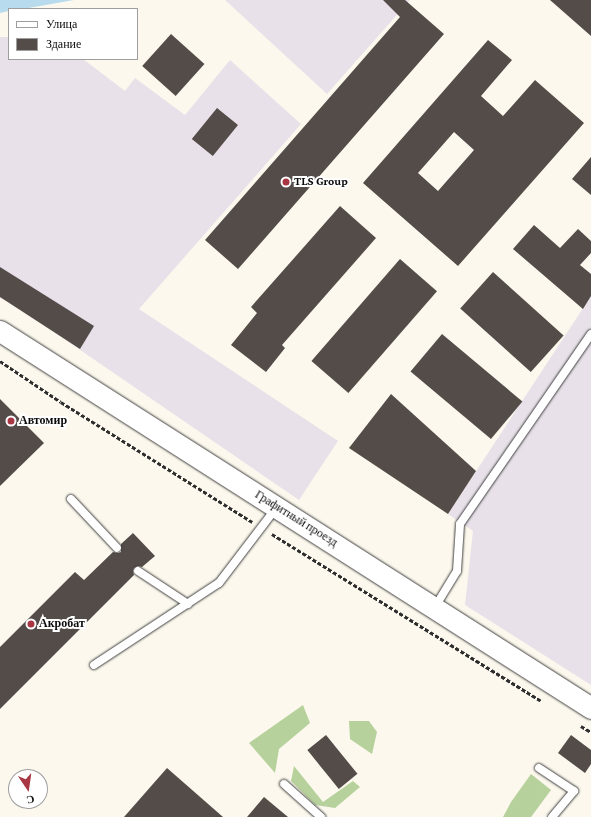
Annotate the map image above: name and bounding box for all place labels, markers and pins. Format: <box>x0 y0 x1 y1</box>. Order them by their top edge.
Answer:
place label: TLS Group <box>294 175 348 189</box>
marker: TLS Group <box>281 177 291 187</box>
place label: Автомир <box>19 414 67 428</box>
marker: Автомир <box>6 416 16 426</box>
place label: Акробат <box>39 617 85 631</box>
marker: Акробат <box>26 619 36 629</box>

